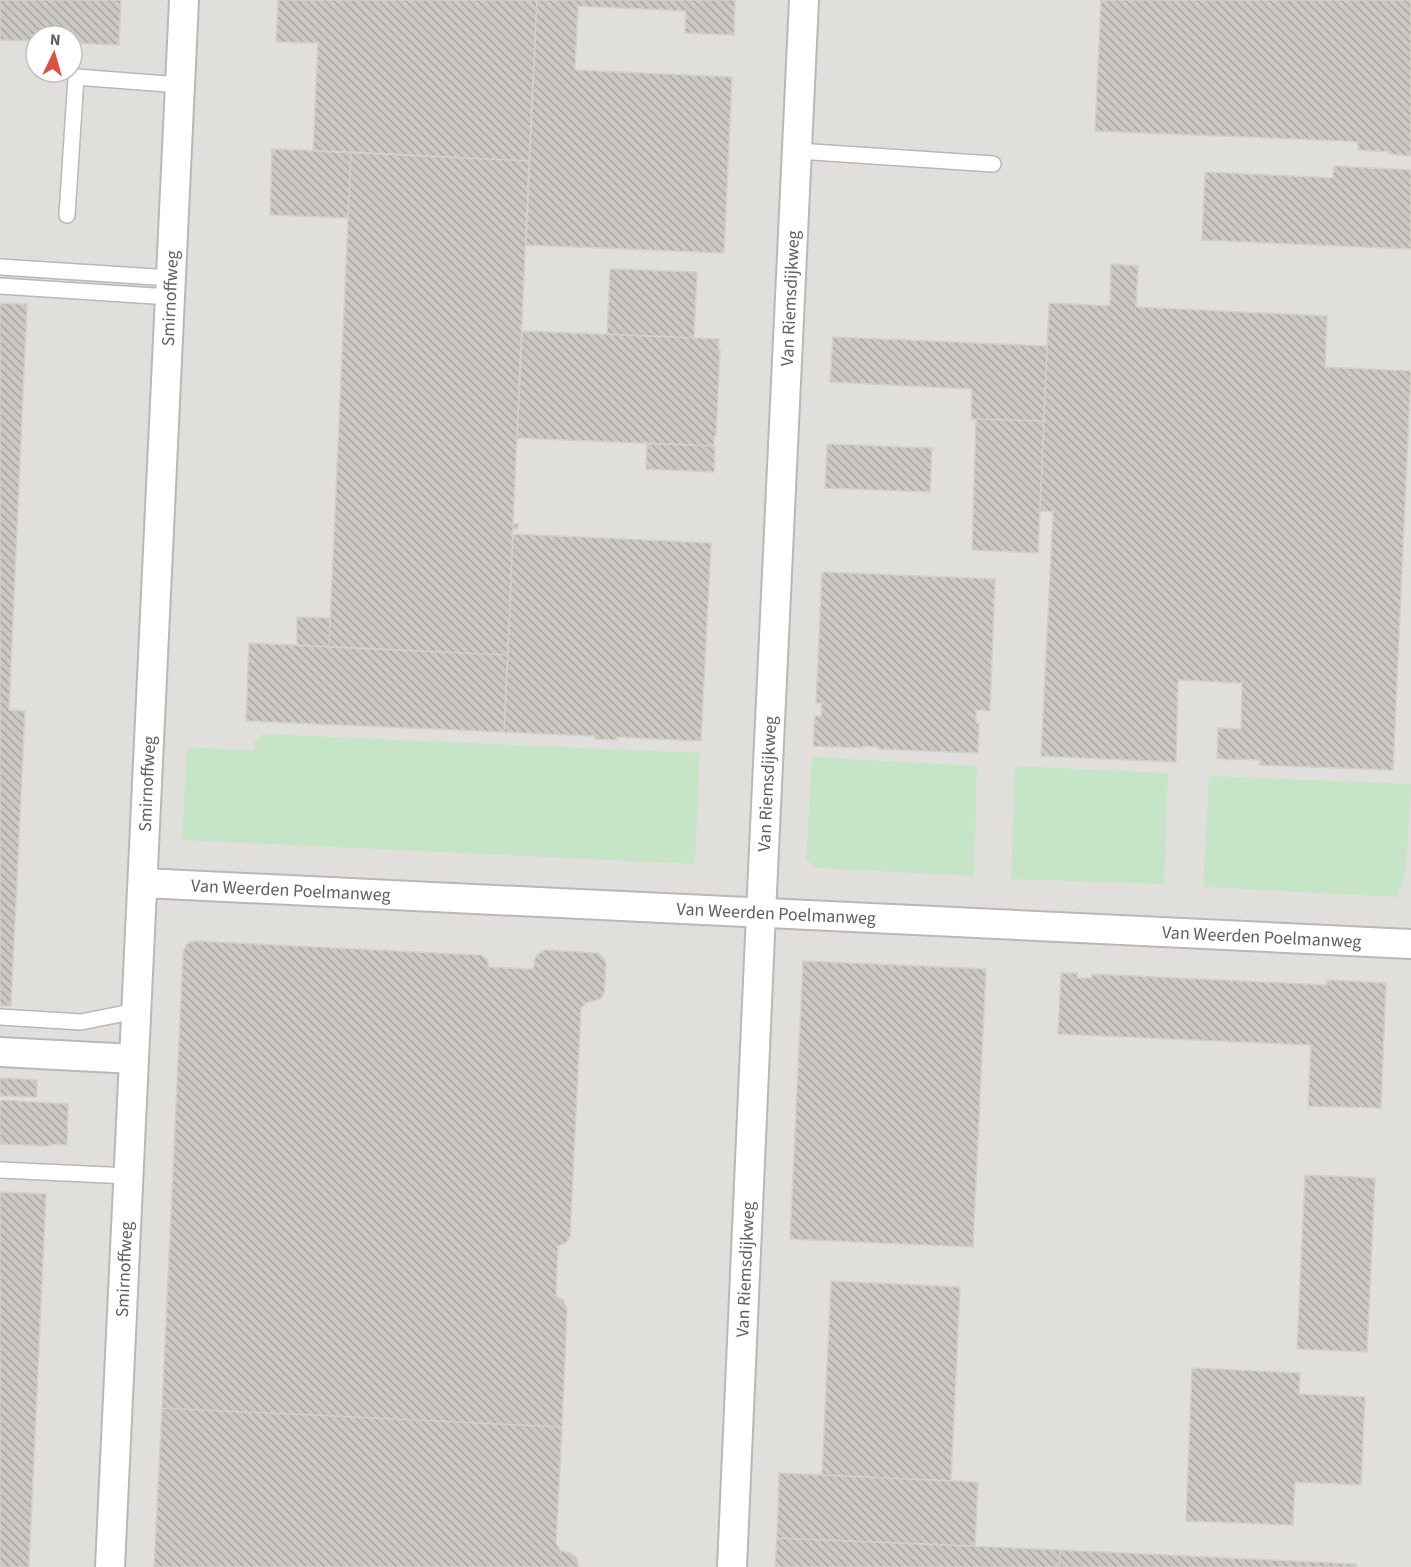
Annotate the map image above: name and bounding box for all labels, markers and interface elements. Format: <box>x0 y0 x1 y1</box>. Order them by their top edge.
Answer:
north arrow <box>24 24 84 84</box>
text: N <box>49 29 61 51</box>
street label: Van Riemsdijkweg <box>775 230 806 367</box>
street label: Smirnoffweg <box>156 250 185 347</box>
street label: Van Riemsdijkweg <box>752 715 783 852</box>
street label: Smirnoffweg <box>133 735 162 832</box>
street label: Van Weerden Poelmanweg <box>191 873 391 908</box>
street label: Van Weerden Poelmanweg <box>676 897 877 931</box>
street label: Van Weerden Poelmanweg <box>1161 920 1362 955</box>
street label: Van Riemsdijkweg <box>730 1201 761 1338</box>
street label: Smirnoffweg <box>110 1221 139 1318</box>

